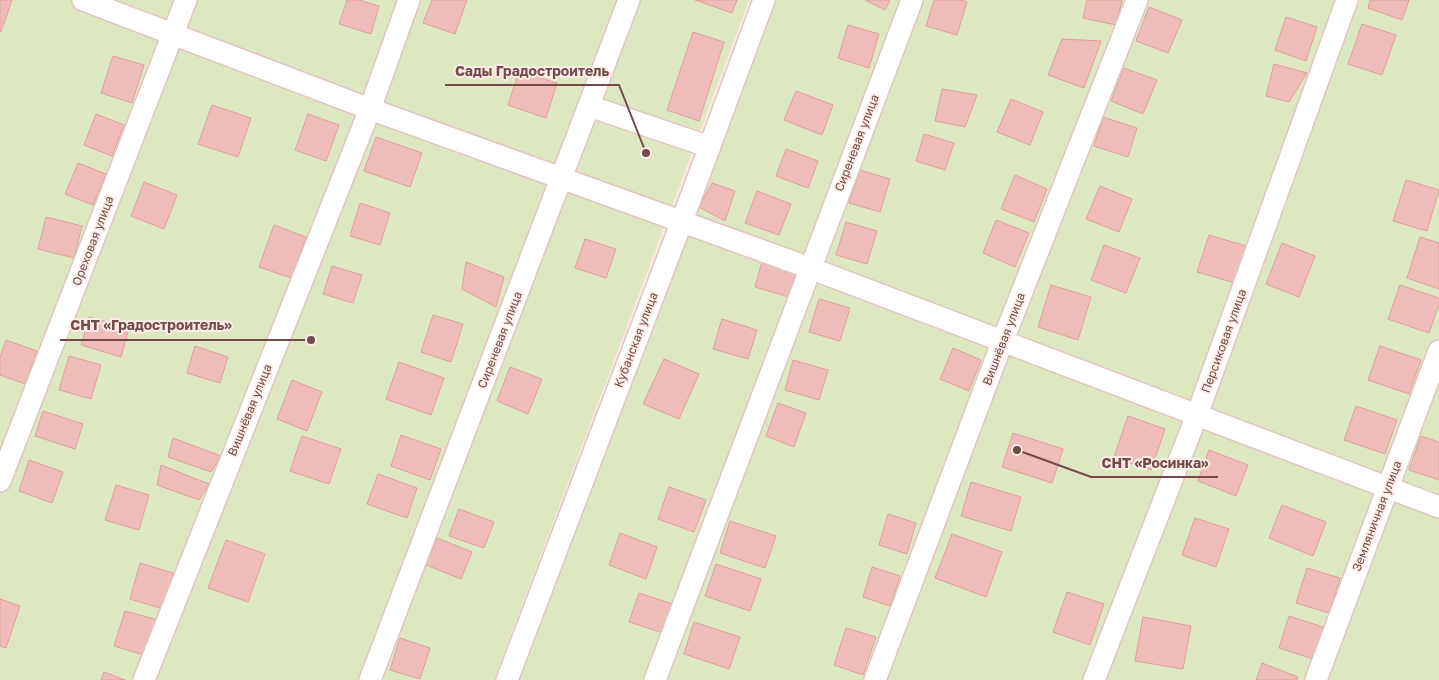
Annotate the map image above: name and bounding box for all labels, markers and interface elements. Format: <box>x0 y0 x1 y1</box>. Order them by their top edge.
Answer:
callout: Сады Градостроитель <box>445 56 619 85</box>
text: Сады Градостроитель <box>455 62 609 79</box>
street label: Сиреневая улица <box>831 92 882 193</box>
street label: Ореховая улица <box>68 194 117 288</box>
street label: Персиковая улица <box>1198 287 1249 395</box>
street label: Сиреневая улица <box>474 289 525 390</box>
street label: Кубанская улица <box>610 290 661 390</box>
street label: Вишнёвая улица <box>979 290 1028 387</box>
callout: СНТ «Градостроитель» <box>60 311 242 340</box>
text: СНТ «Градостроитель» <box>70 316 232 333</box>
street label: Вишнёвая улица <box>224 362 275 458</box>
callout: СНТ «Росинка» <box>1091 448 1218 477</box>
text: СНТ «Росинка» <box>1101 454 1209 471</box>
street label: Земляничная улица <box>1348 458 1405 573</box>

